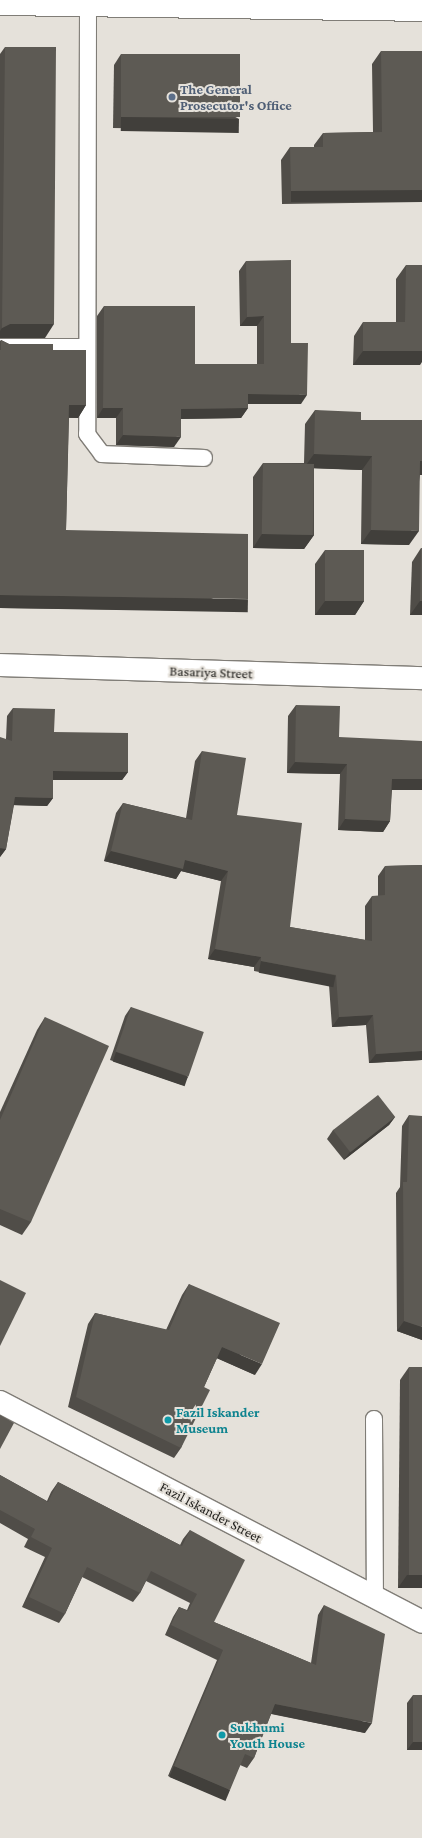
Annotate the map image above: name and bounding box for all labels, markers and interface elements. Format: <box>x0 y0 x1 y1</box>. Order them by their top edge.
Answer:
place label: The General Prosecutor's Office <box>180 81 292 114</box>
marker: The General Prosecutor's Office <box>167 92 177 102</box>
street label: Basariya Street <box>169 662 253 682</box>
place label: Fazil Iskander Museum <box>176 1404 260 1436</box>
marker: Fazil Iskander Museum <box>163 1415 173 1425</box>
street label: Fazil Iskander Street <box>157 1478 265 1546</box>
place label: Sukhumi Youth House <box>230 1719 305 1752</box>
marker: Sukhumi Youth House <box>217 1730 227 1740</box>

